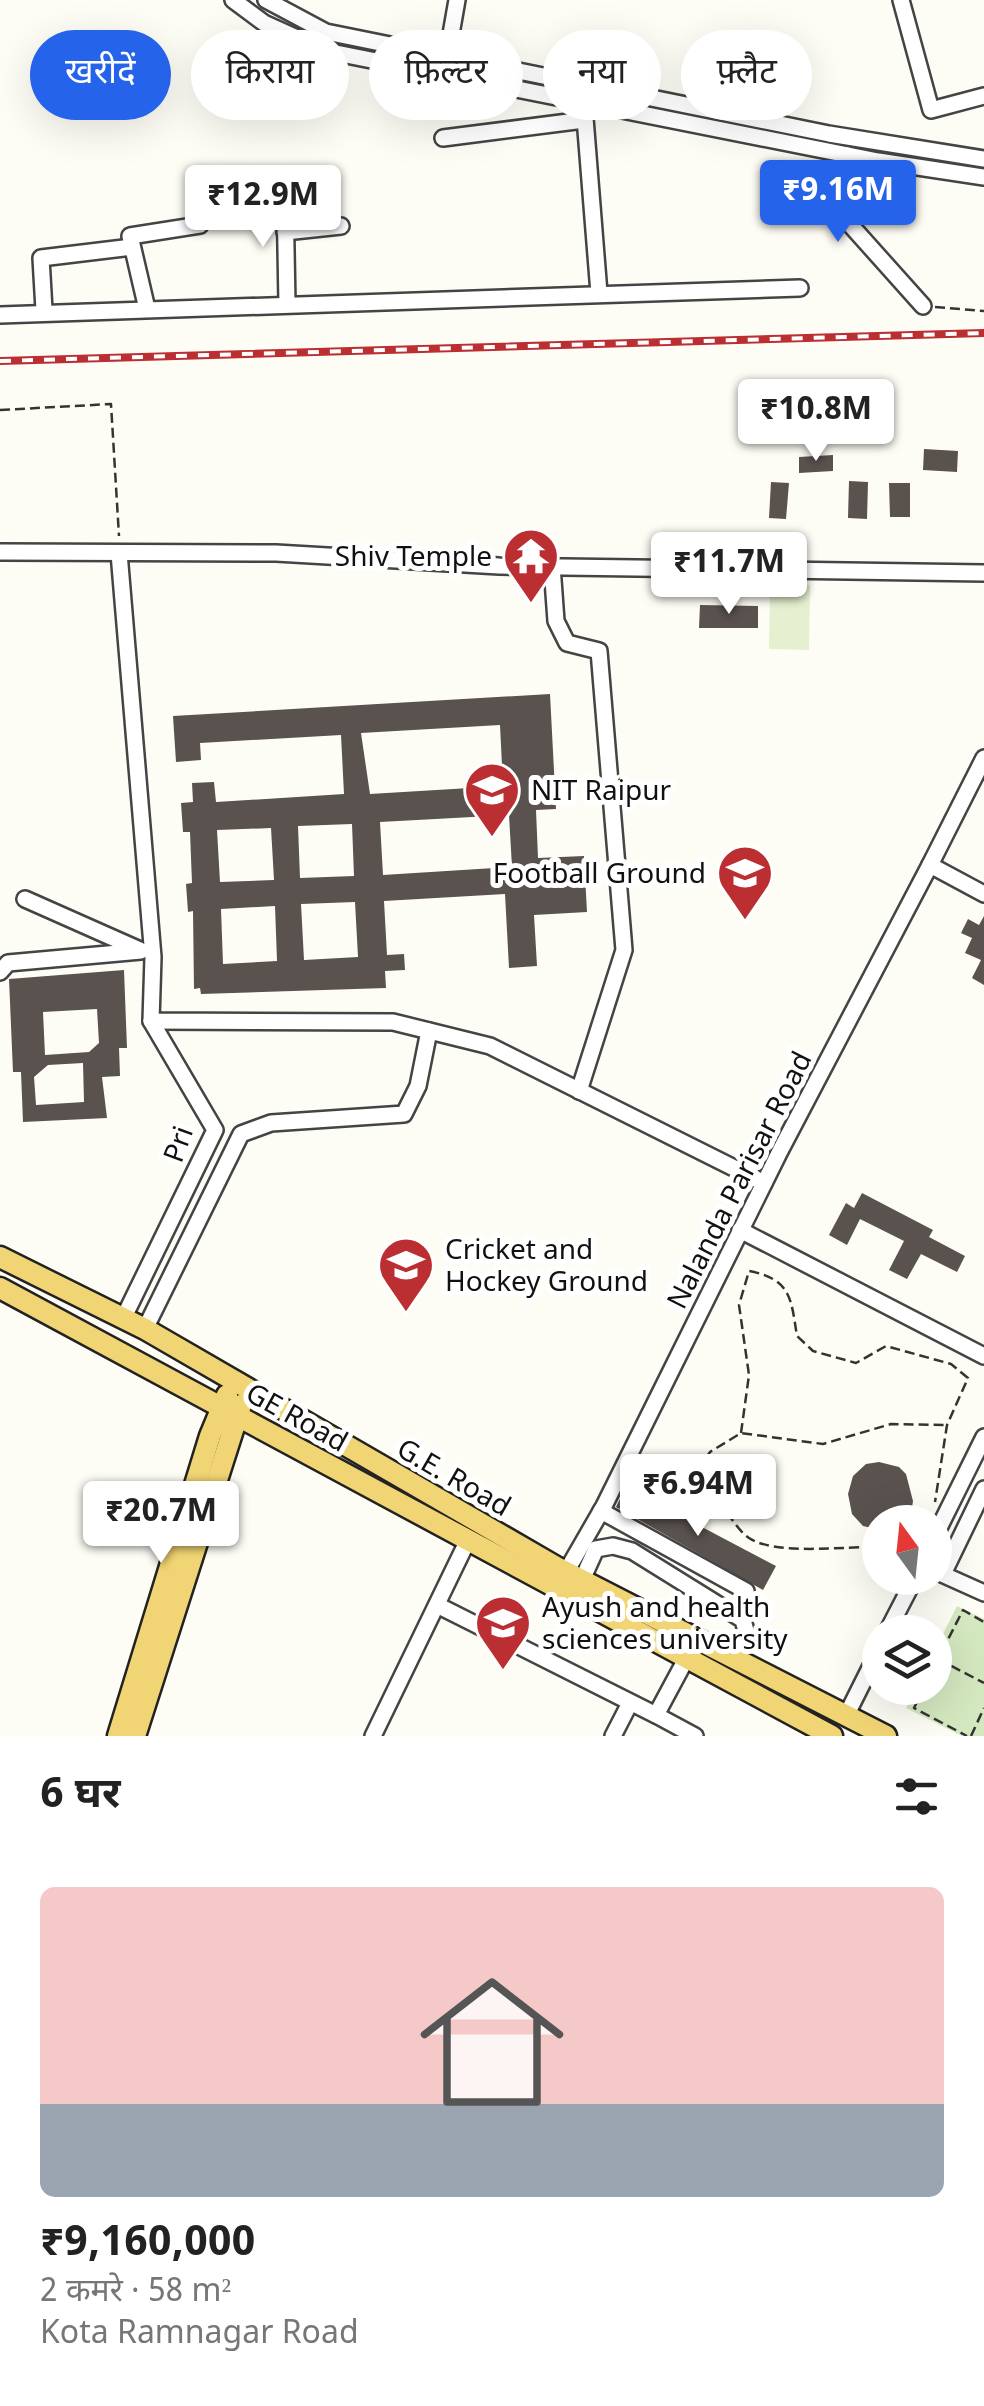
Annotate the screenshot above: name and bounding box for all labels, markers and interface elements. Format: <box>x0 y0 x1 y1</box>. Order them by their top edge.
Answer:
chip: खरीदें <box>30 30 171 120</box>
chip: किराया <box>191 30 349 120</box>
chip: फ़िल्टर <box>369 30 523 120</box>
chip: नया <box>543 30 661 120</box>
chip: फ़्लैट <box>681 30 812 120</box>
pin: ₹9.16M <box>757 160 919 245</box>
pin: ₹12.9M <box>182 165 344 250</box>
text: ₹9.16M <box>782 171 894 213</box>
text: ₹12.9M <box>207 176 319 218</box>
pin: ₹10.8M <box>735 379 897 464</box>
text: ₹10.8M <box>760 390 872 432</box>
temple icon: Shiv Temple <box>501 526 561 605</box>
pin: ₹11.7M <box>648 532 810 617</box>
place label: Shiv Temple <box>335 541 492 577</box>
text: ₹11.7M <box>673 543 785 585</box>
school or university icon: NIT Raipur <box>462 760 522 839</box>
place label: NIT Raipur <box>531 775 671 811</box>
school or university icon: Football Ground <box>715 843 775 922</box>
place label: Football Ground <box>493 858 706 894</box>
street label: Nalanda Parisar Road <box>661 1047 822 1316</box>
street label: Pri <box>158 1122 204 1168</box>
place label: Cricket and Hockey Ground <box>445 1234 648 1302</box>
school or university icon: Cricket and Hockey Ground <box>376 1235 436 1314</box>
street label: GE Road <box>238 1377 353 1462</box>
street label: G.E. Road <box>389 1433 516 1527</box>
pin: ₹6.94M <box>617 1454 779 1539</box>
text: ₹6.94M <box>642 1465 754 1507</box>
pin: ₹20.7M <box>80 1481 242 1566</box>
text: ₹20.7M <box>105 1492 217 1534</box>
north arrow <box>862 1505 952 1595</box>
map controls <box>862 1505 952 1705</box>
place label: Ayush and health sciences university <box>542 1592 788 1660</box>
school or university icon: Ayush and health sciences university <box>473 1593 533 1672</box>
button: layers <box>862 1615 952 1705</box>
text: 6 घर <box>40 1769 120 1824</box>
icon: filters <box>889 1769 944 1824</box>
icon: home <box>402 1952 582 2132</box>
text: ₹9,160,000 <box>40 2217 255 2272</box>
text: 2 कमरे · 58 m² <box>40 2272 231 2314</box>
text: Kota Ramnagar Road <box>40 2314 359 2356</box>

